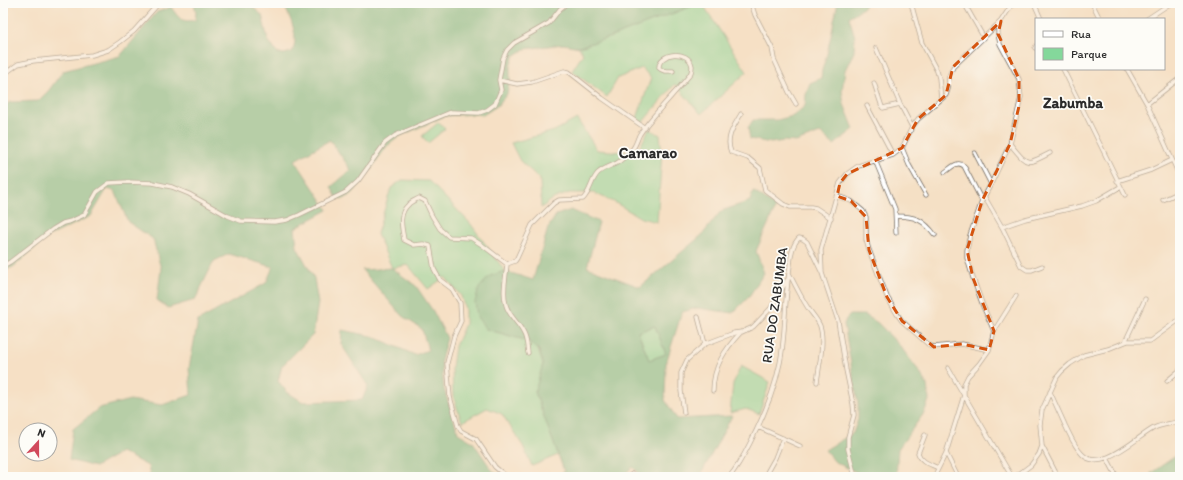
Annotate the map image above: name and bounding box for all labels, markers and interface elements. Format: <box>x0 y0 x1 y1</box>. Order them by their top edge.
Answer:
legend <box>1035 18 1165 70</box>
text: Rua <box>1071 27 1091 41</box>
text: Parque <box>1071 47 1107 61</box>
district label: Zabumba <box>1043 94 1103 112</box>
district label: Camarao <box>619 144 678 162</box>
street label: RUA DO ZABUMBA <box>758 246 792 364</box>
north arrow <box>18 422 58 462</box>
text: N <box>36 426 47 441</box>

